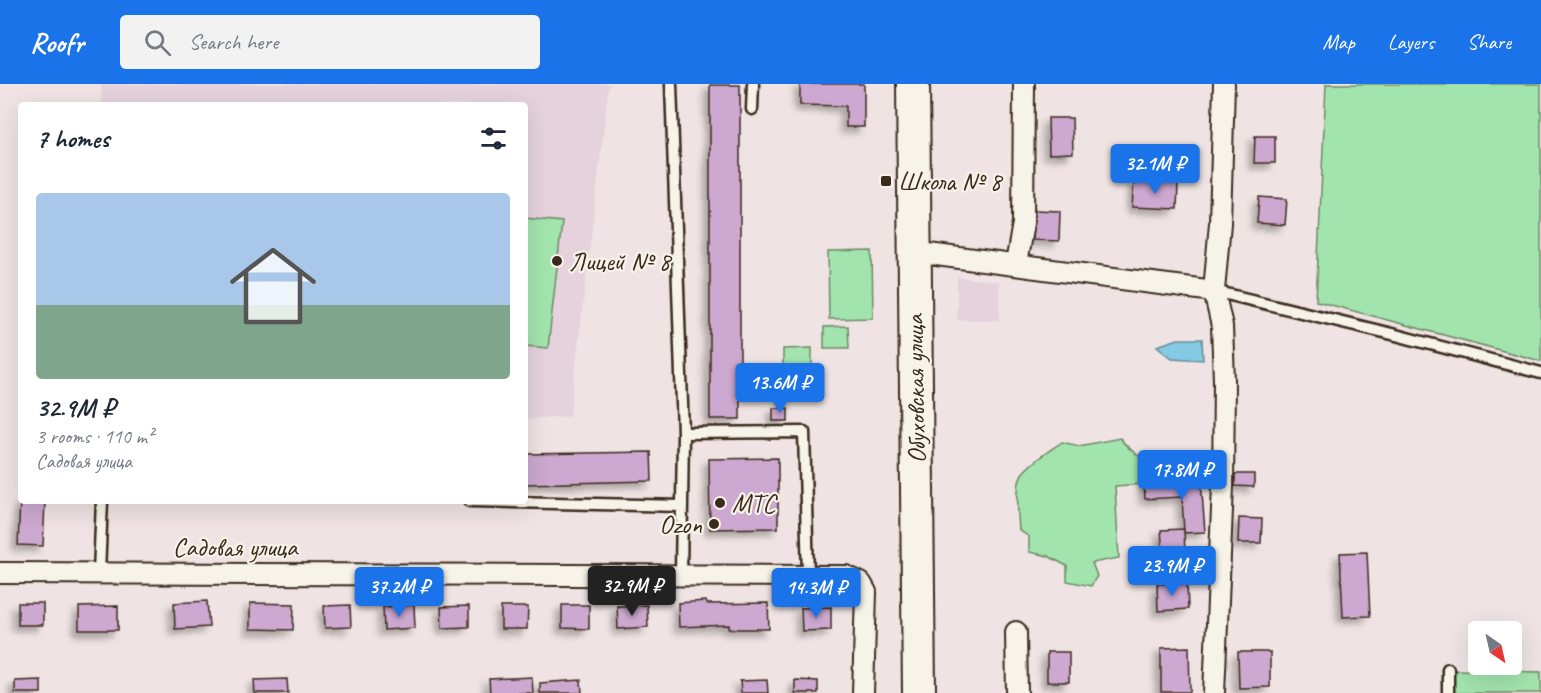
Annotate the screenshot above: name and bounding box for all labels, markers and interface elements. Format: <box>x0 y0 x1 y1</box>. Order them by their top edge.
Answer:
search box <box>120 15 540 69</box>
text: Roofr <box>30 25 84 60</box>
icon: search <box>141 26 174 59</box>
text: Search here <box>189 28 278 56</box>
text: Map <box>1322 29 1355 55</box>
text: Layers <box>1388 29 1434 55</box>
text: Share <box>1467 29 1511 55</box>
text: 7 homes <box>36 122 109 155</box>
icon: filters <box>477 122 510 155</box>
pin: 32.1M ₽ <box>1100 144 1210 195</box>
text: 32.1M ₽ <box>1125 151 1185 176</box>
place label: Школа № 8 <box>898 165 1003 198</box>
marker: Школа № 8 <box>879 174 893 188</box>
icon: home <box>219 232 327 340</box>
place label: Лицей № 8 <box>569 245 672 278</box>
marker: Лицей № 8 <box>550 254 564 268</box>
street label: Обуховская улица <box>898 313 933 464</box>
pin: 13.6M ₽ <box>725 363 835 414</box>
text: 13.6M ₽ <box>749 370 811 395</box>
text: 32.9M ₽ <box>36 391 115 424</box>
text: 3 rooms · 110 m² <box>36 424 153 449</box>
text: Садовая улица <box>36 449 132 474</box>
pin: 17.8M ₽ <box>1127 450 1237 501</box>
text: 17.8M ₽ <box>1152 457 1212 482</box>
place label: МТС <box>732 487 779 520</box>
marker: МТС <box>713 496 727 510</box>
place label: Ozon <box>659 508 702 541</box>
marker: Ozon <box>707 517 721 531</box>
street label: Садовая улица <box>173 531 299 564</box>
pin: 23.9M ₽ <box>1117 546 1227 597</box>
text: 23.9M ₽ <box>1142 553 1202 578</box>
pin: 32.9M ₽ <box>577 566 687 617</box>
pin: 37.2M ₽ <box>344 567 454 618</box>
pin: 14.3M ₽ <box>761 568 871 619</box>
text: 32.9M ₽ <box>602 573 662 598</box>
text: 37.2M ₽ <box>369 574 429 599</box>
text: 14.3M ₽ <box>786 575 846 600</box>
north arrow <box>1468 621 1522 675</box>
map controls <box>1468 621 1522 675</box>

